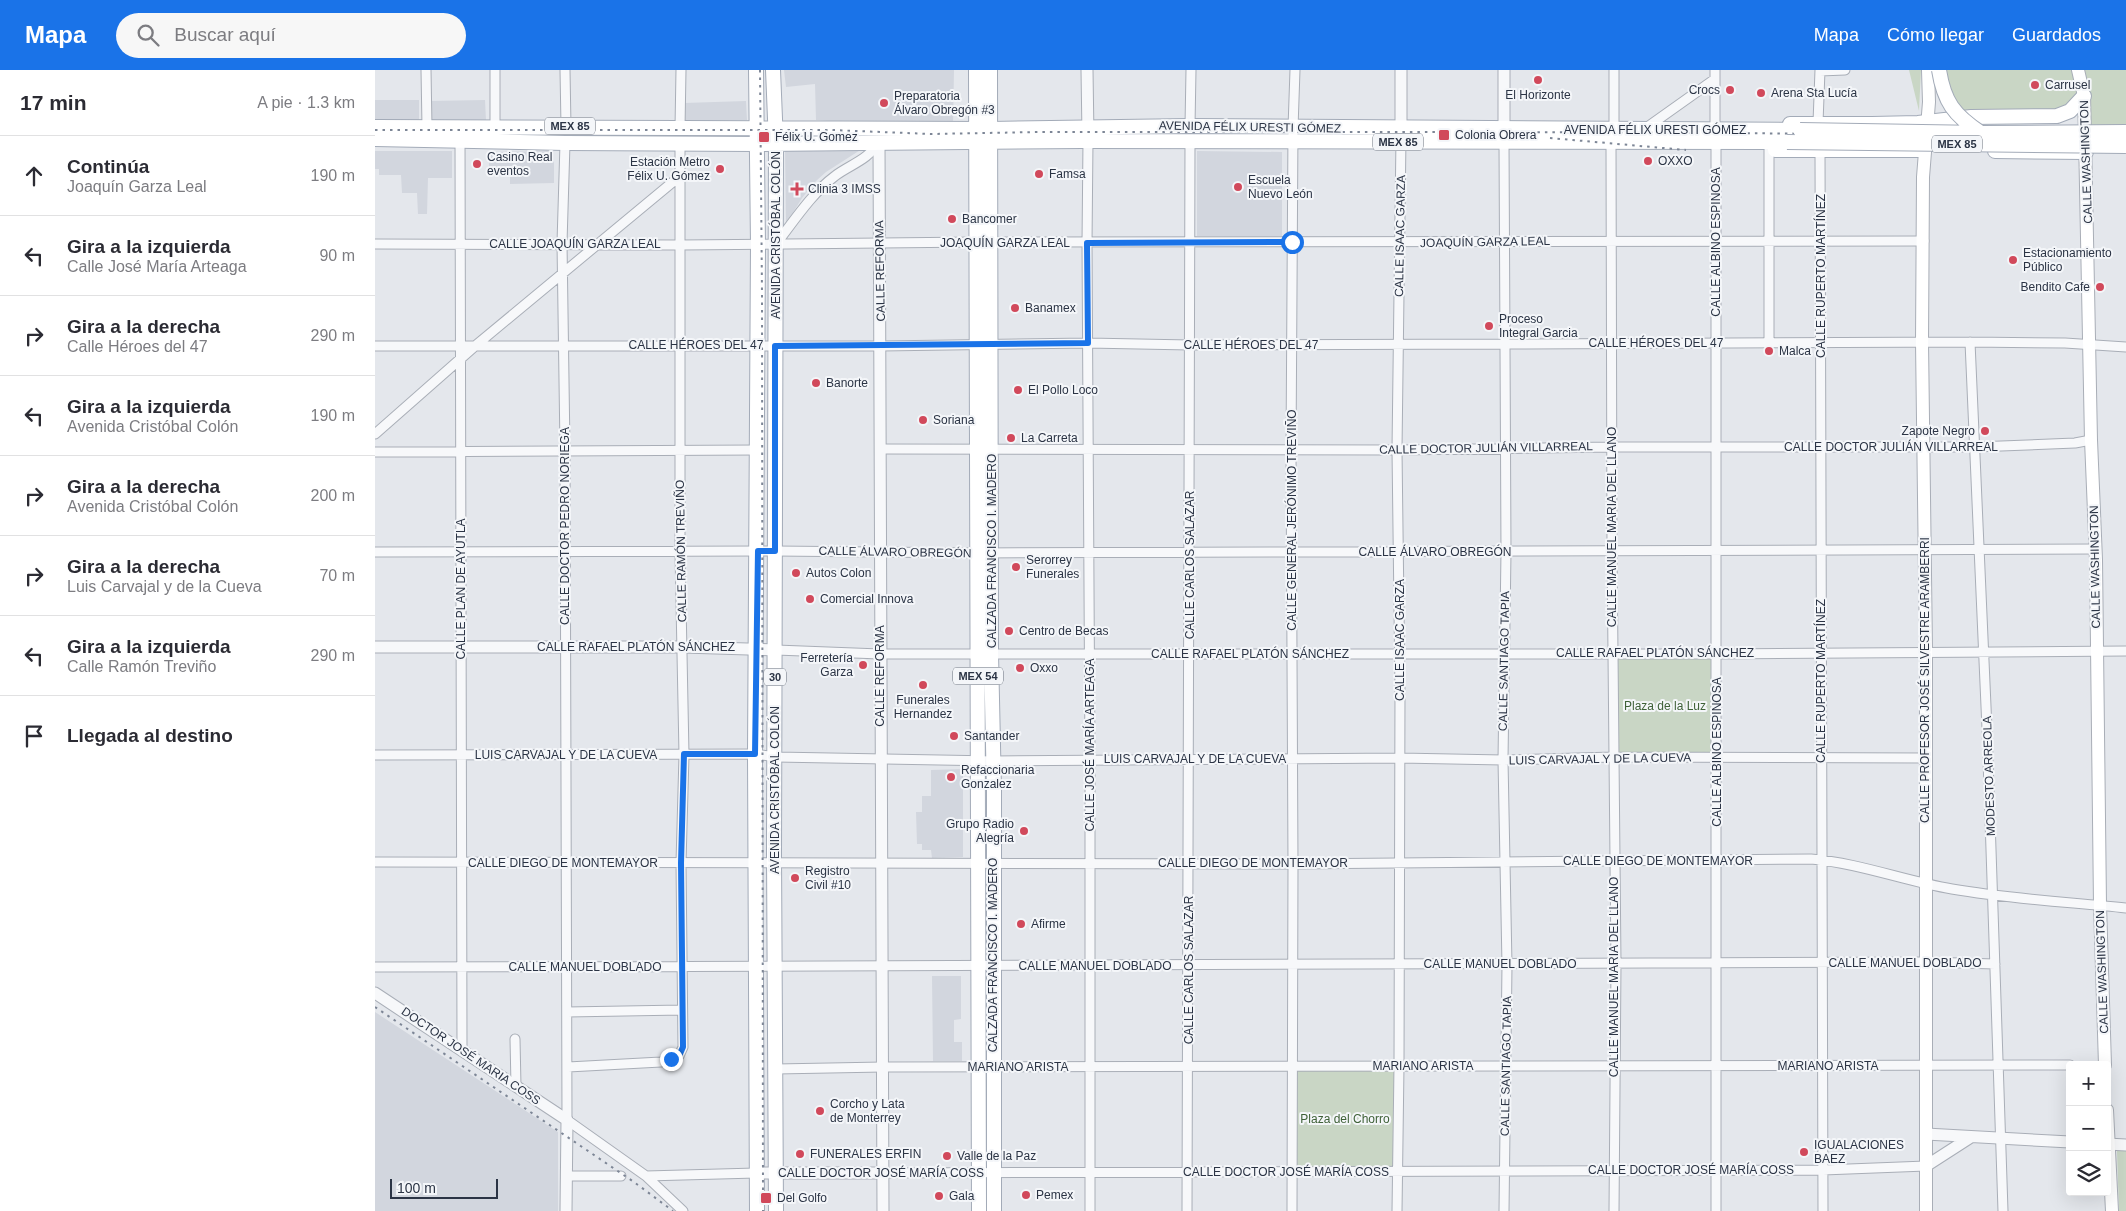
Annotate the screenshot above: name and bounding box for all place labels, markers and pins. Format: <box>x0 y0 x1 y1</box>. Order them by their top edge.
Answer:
marker: El Horizonte <box>1532 74 1544 86</box>
place label: Carrusel <box>2045 78 2090 92</box>
marker: Carrusel <box>2029 79 2041 91</box>
place label: Crocs <box>1689 83 1720 97</box>
marker: Crocs <box>1724 84 1736 96</box>
place label: Arena Sta Lucía <box>1771 86 1857 100</box>
marker: Arena Sta Lucía <box>1755 87 1767 99</box>
place label: El Horizonte <box>1505 88 1571 102</box>
place label: Preparatoria Álvaro Obregón #3 <box>894 89 995 117</box>
marker: Preparatoria Álvaro Obregón #3 <box>878 97 890 109</box>
marker: Colonia Obrera <box>1437 128 1451 142</box>
place label: Colonia Obrera <box>1455 128 1537 142</box>
marker: Félix U. Gomez <box>757 130 771 144</box>
place label: Félix U. Gomez <box>775 130 858 144</box>
place label: Casino Real eventos <box>487 150 552 178</box>
place label: OXXO <box>1658 154 1693 168</box>
place label: Estación Metro Félix U. Gómez <box>627 155 710 183</box>
marker: OXXO <box>1642 155 1654 167</box>
marker: Casino Real eventos <box>471 158 483 170</box>
marker: Estación Metro Félix U. Gómez <box>714 163 726 175</box>
place label: Famsa <box>1049 167 1086 181</box>
marker: Famsa <box>1033 168 1045 180</box>
place label: Escuela Nuevo León <box>1248 173 1313 201</box>
marker: Escuela Nuevo León <box>1232 181 1244 193</box>
marker: Clinia 3 IMSS <box>790 182 804 196</box>
place label: Clinia 3 IMSS <box>808 182 881 196</box>
place label: Bancomer <box>962 212 1017 226</box>
marker: Bancomer <box>946 213 958 225</box>
place label: Estacionamiento Público <box>2023 246 2112 274</box>
marker: Estacionamiento Público <box>2007 254 2019 266</box>
place label: Bendito Cafe <box>2021 280 2090 294</box>
marker: Bendito Cafe <box>2094 281 2106 293</box>
place label: Banamex <box>1025 301 1076 315</box>
marker: Banamex <box>1009 302 1021 314</box>
place label: Proceso Integral Garcia <box>1499 312 1578 340</box>
marker: Proceso Integral Garcia <box>1483 320 1495 332</box>
place label: Malca <box>1779 344 1811 358</box>
marker: Malca <box>1763 345 1775 357</box>
place label: Banorte <box>826 376 868 390</box>
marker: Banorte <box>810 377 822 389</box>
place label: El Pollo Loco <box>1028 383 1098 397</box>
marker: El Pollo Loco <box>1012 384 1024 396</box>
place label: Soriana <box>933 413 975 427</box>
marker: Soriana <box>917 414 929 426</box>
place label: Zapote Negro <box>1902 424 1975 438</box>
marker: Zapote Negro <box>1979 425 1991 437</box>
place label: La Carreta <box>1021 431 1078 445</box>
marker: La Carreta <box>1005 432 1017 444</box>
place label: Serorrey Funerales <box>1026 553 1079 581</box>
marker: Serorrey Funerales <box>1010 561 1022 573</box>
place label: Autos Colon <box>806 566 871 580</box>
marker: Autos Colon <box>790 567 802 579</box>
place label: Comercial Innova <box>820 592 914 606</box>
marker: Comercial Innova <box>804 593 816 605</box>
place label: Centro de Becas <box>1019 624 1108 638</box>
marker: Centro de Becas <box>1003 625 1015 637</box>
place label: Ferretería Garza <box>800 651 853 679</box>
marker: Ferretería Garza <box>857 659 869 671</box>
place label: Oxxo <box>1030 661 1058 675</box>
marker: Oxxo <box>1014 662 1026 674</box>
marker: Funerales Hernandez <box>917 679 929 691</box>
place label: Funerales Hernandez <box>894 693 952 721</box>
place label: Santander <box>964 729 1019 743</box>
marker: Santander <box>948 730 960 742</box>
place label: Refaccionaria Gonzalez <box>961 763 1035 791</box>
marker: Refaccionaria Gonzalez <box>945 771 957 783</box>
place label: Grupo Radio Alegría <box>946 817 1014 845</box>
marker: Grupo Radio Alegría <box>1018 825 1030 837</box>
place label: Registro Civil #10 <box>805 864 851 892</box>
marker: Registro Civil #10 <box>789 872 801 884</box>
place label: Afirme <box>1031 917 1066 931</box>
marker: Afirme <box>1015 918 1027 930</box>
place label: Corcho y Lata de Monterrey <box>830 1097 905 1125</box>
marker: Corcho y Lata de Monterrey <box>814 1105 826 1117</box>
place label: IGUALACIONES BAEZ <box>1814 1138 1904 1166</box>
marker: IGUALACIONES BAEZ <box>1798 1146 1810 1158</box>
place label: FUNERALES ERFIN <box>810 1147 921 1161</box>
marker: FUNERALES ERFIN <box>794 1148 806 1160</box>
place label: Valle de la Paz <box>957 1149 1036 1163</box>
marker: Valle de la Paz <box>941 1150 953 1162</box>
place label: Pemex <box>1036 1188 1073 1202</box>
place label: Gala <box>949 1189 975 1203</box>
marker: Pemex <box>1020 1189 1032 1201</box>
marker: Gala <box>933 1190 945 1202</box>
marker: Del Golfo <box>759 1191 773 1205</box>
place label: Del Golfo <box>777 1191 827 1205</box>

